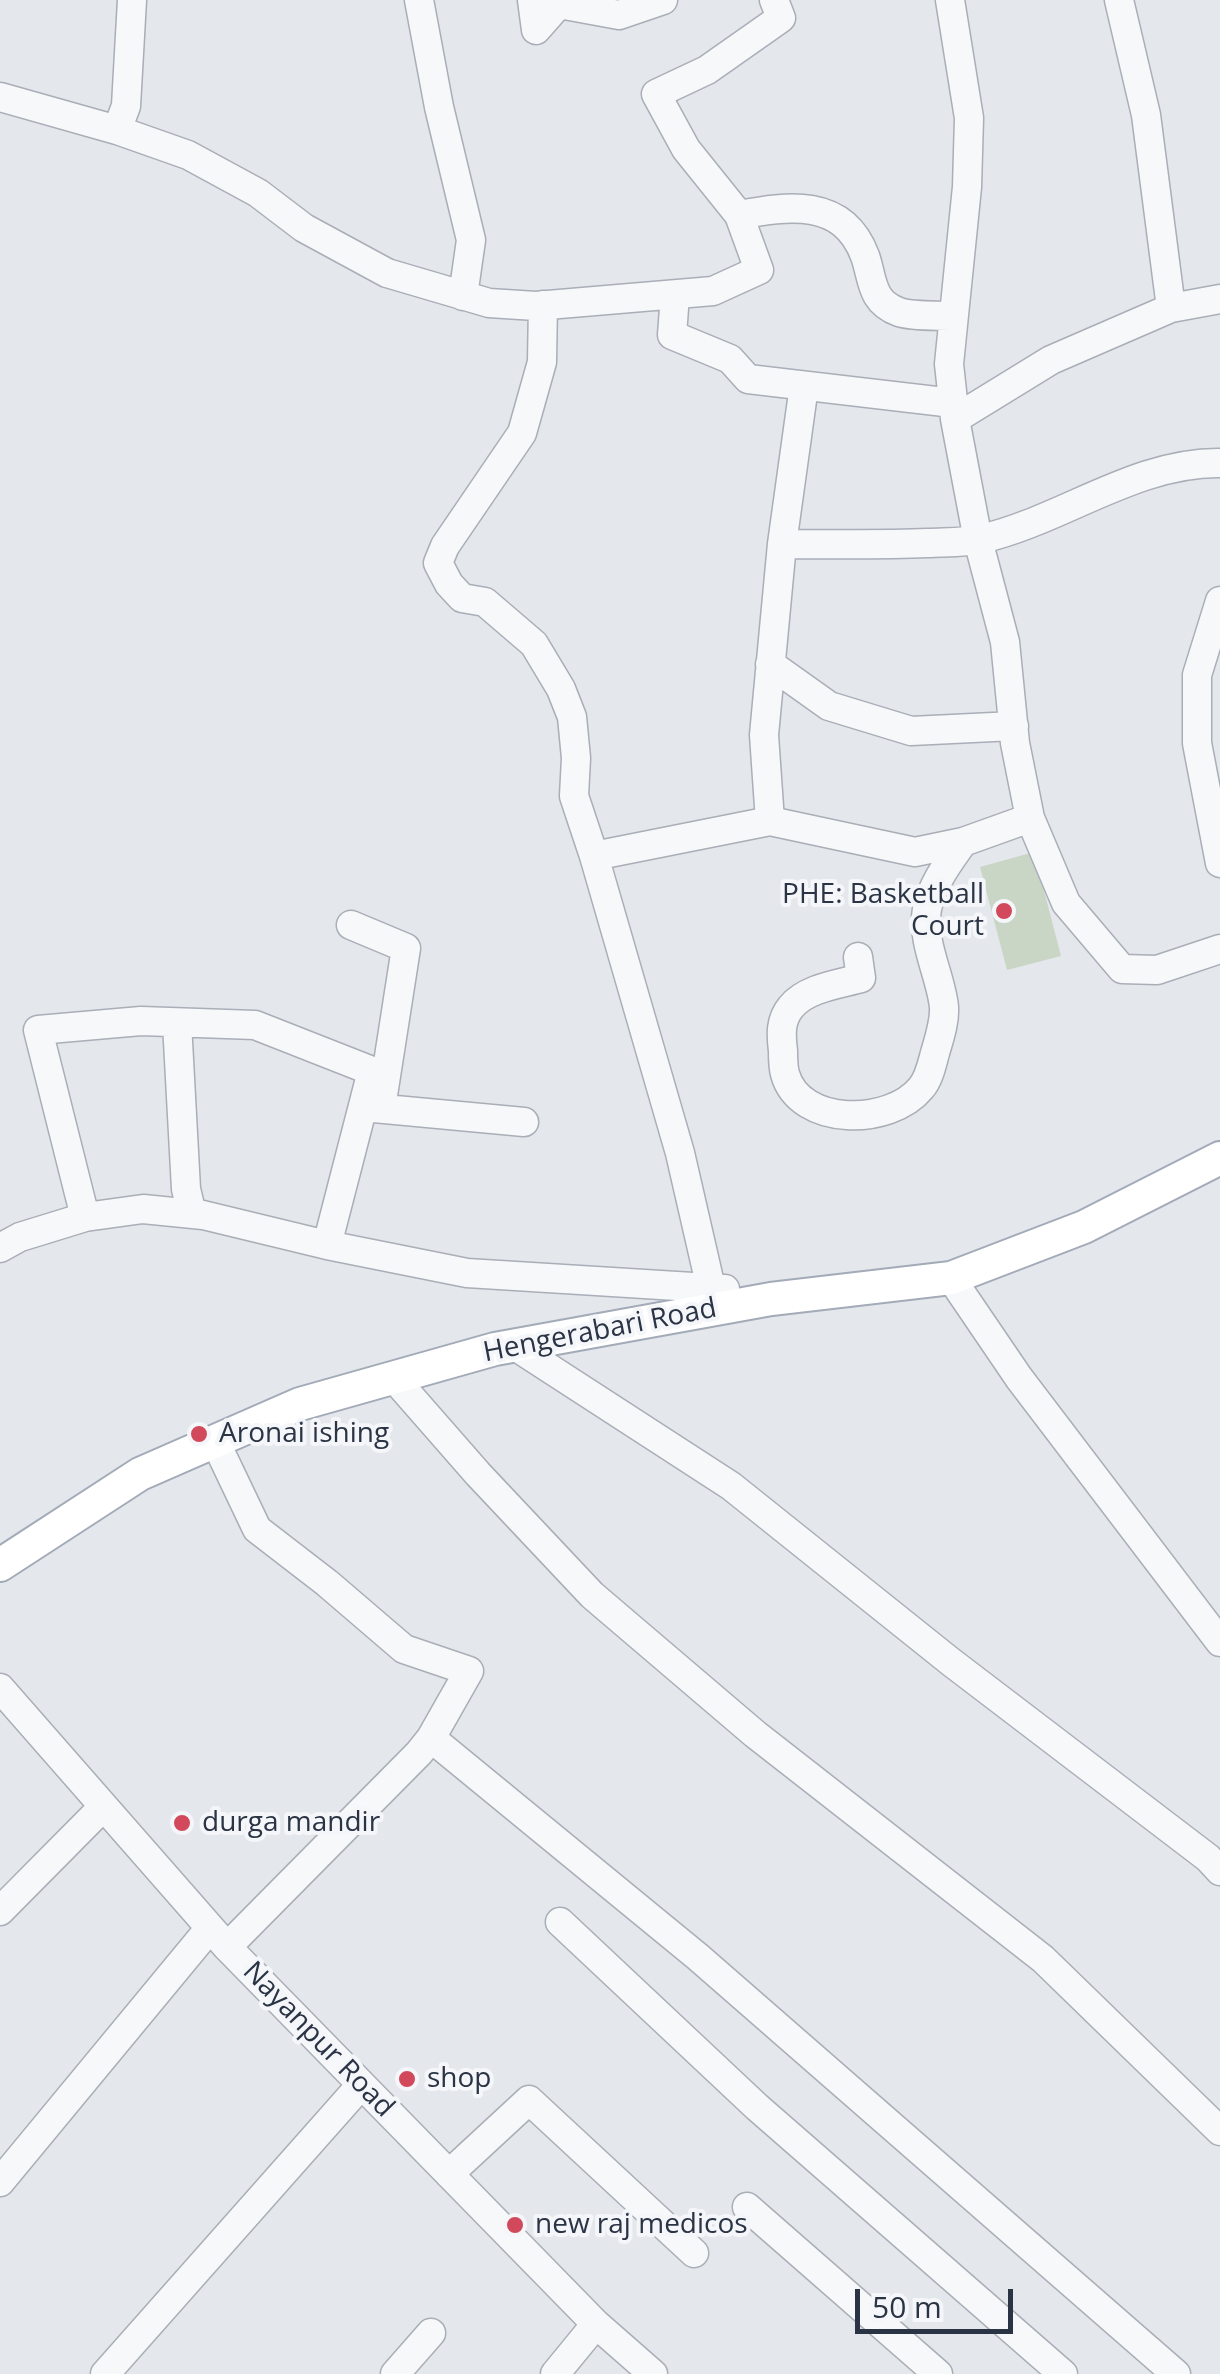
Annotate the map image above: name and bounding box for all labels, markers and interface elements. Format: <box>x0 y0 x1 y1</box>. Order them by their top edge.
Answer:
place label: PHE: Basketball Court <box>782 878 984 944</box>
marker: PHE: Basketball Court <box>993 900 1015 922</box>
street label: Hengerabari Road <box>481 1292 719 1370</box>
place label: Aronai ishing <box>219 1417 389 1451</box>
marker: Aronai ishing <box>188 1423 210 1445</box>
place label: durga mandir <box>202 1806 380 1840</box>
marker: durga mandir <box>171 1812 193 1834</box>
street label: Nayanpur Road <box>235 1955 401 2125</box>
place label: shop <box>427 2062 491 2096</box>
marker: shop <box>396 2068 418 2090</box>
place label: new raj medicos <box>535 2208 748 2242</box>
marker: new raj medicos <box>504 2214 526 2236</box>
scale bar <box>860 2269 1018 2331</box>
text: 50 m <box>872 2286 942 2327</box>

